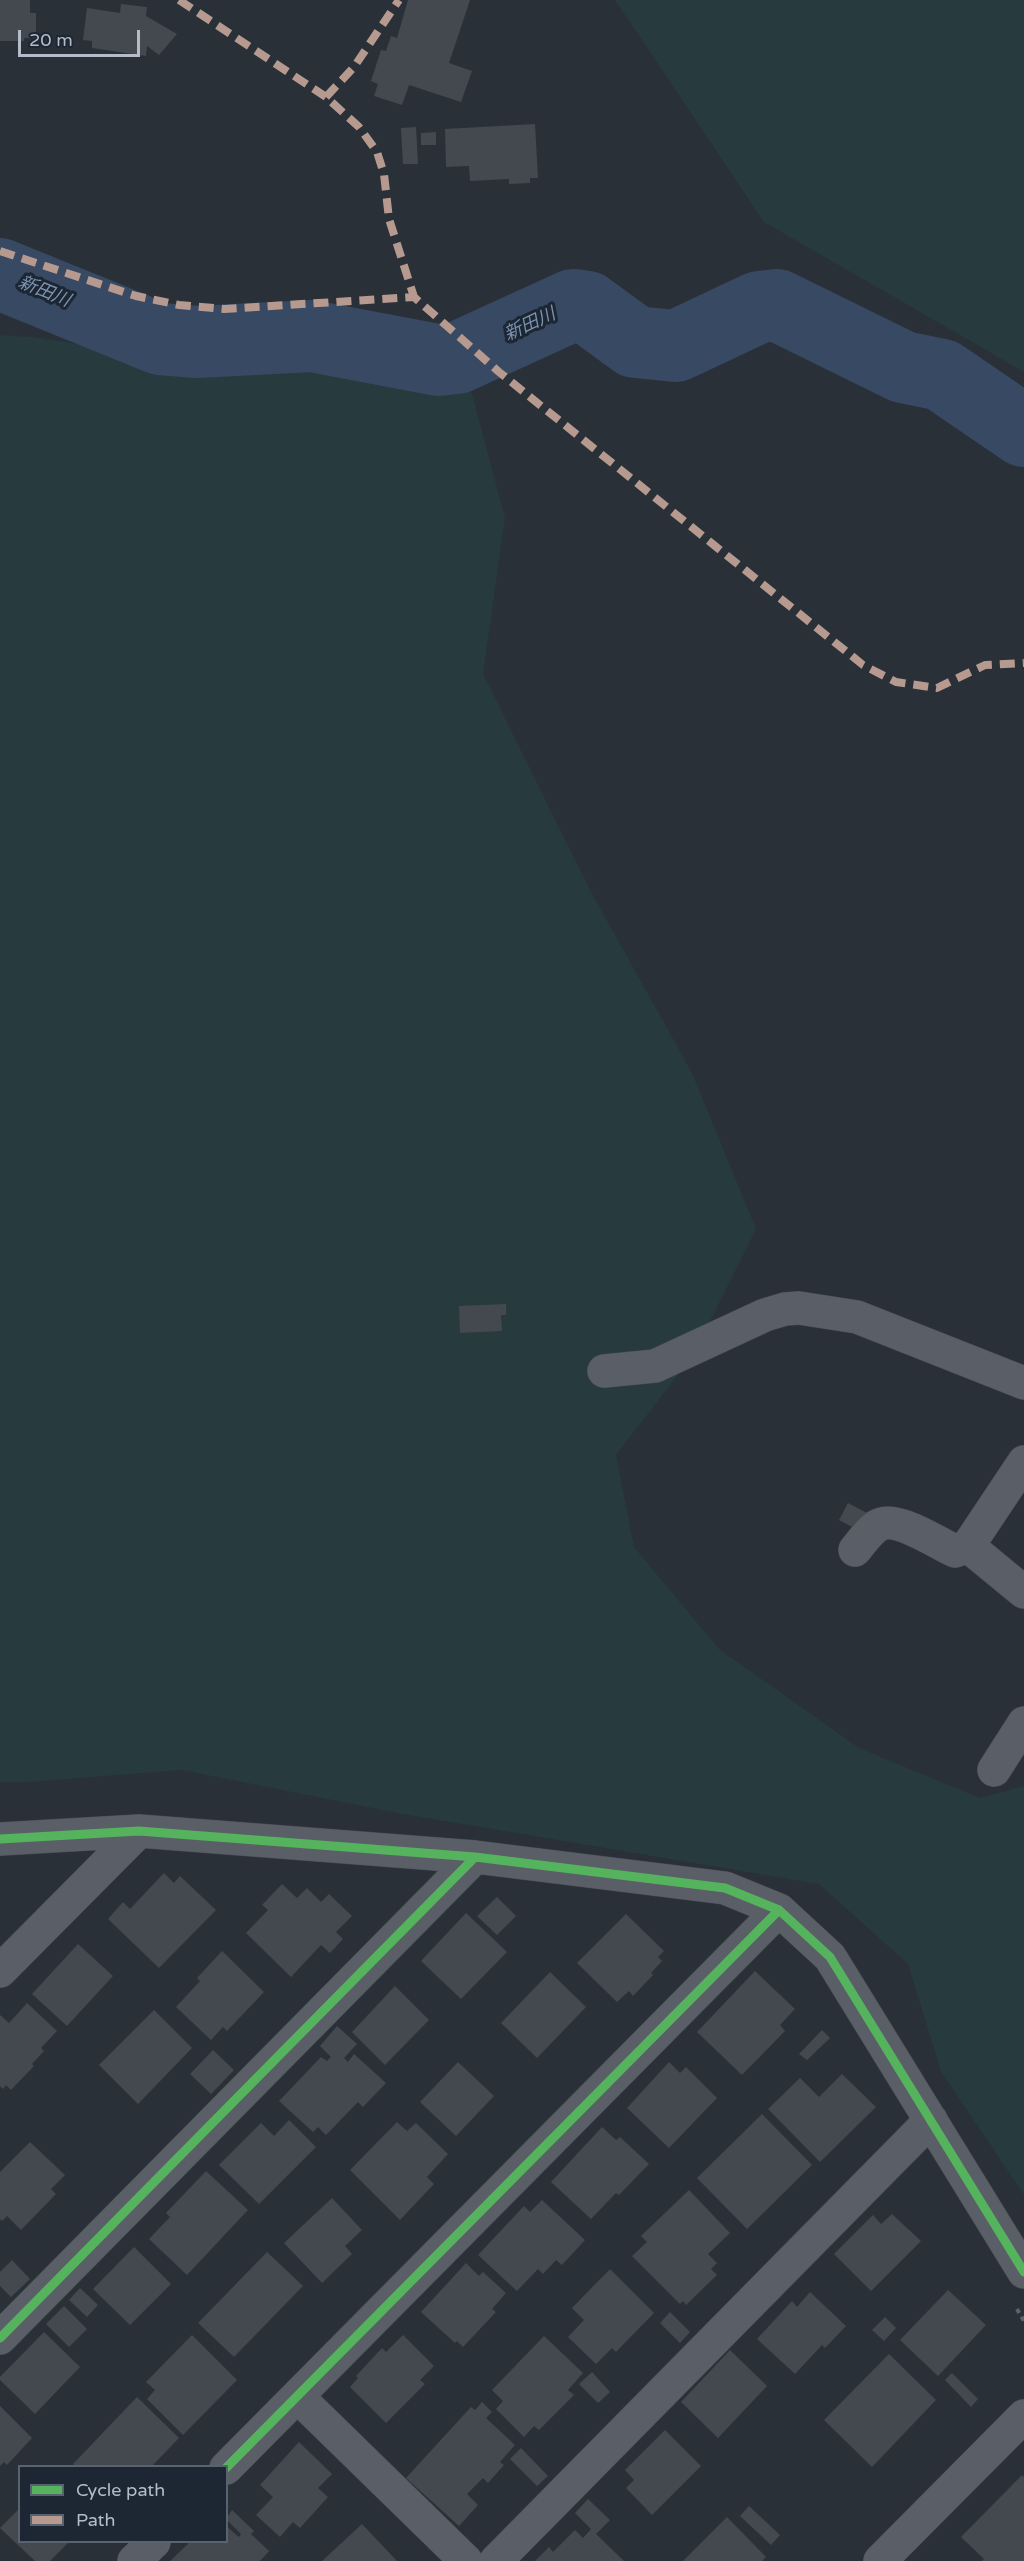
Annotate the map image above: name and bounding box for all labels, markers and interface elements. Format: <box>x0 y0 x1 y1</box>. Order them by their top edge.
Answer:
scale bar <box>21 18 142 56</box>
text: 20 m <box>29 29 73 51</box>
water label: 新田川 <box>15 272 73 312</box>
water label: 新田川 <box>501 304 559 346</box>
legend <box>18 2465 228 2543</box>
text: Cycle path <box>76 2479 165 2501</box>
text: Path <box>76 2509 115 2531</box>

